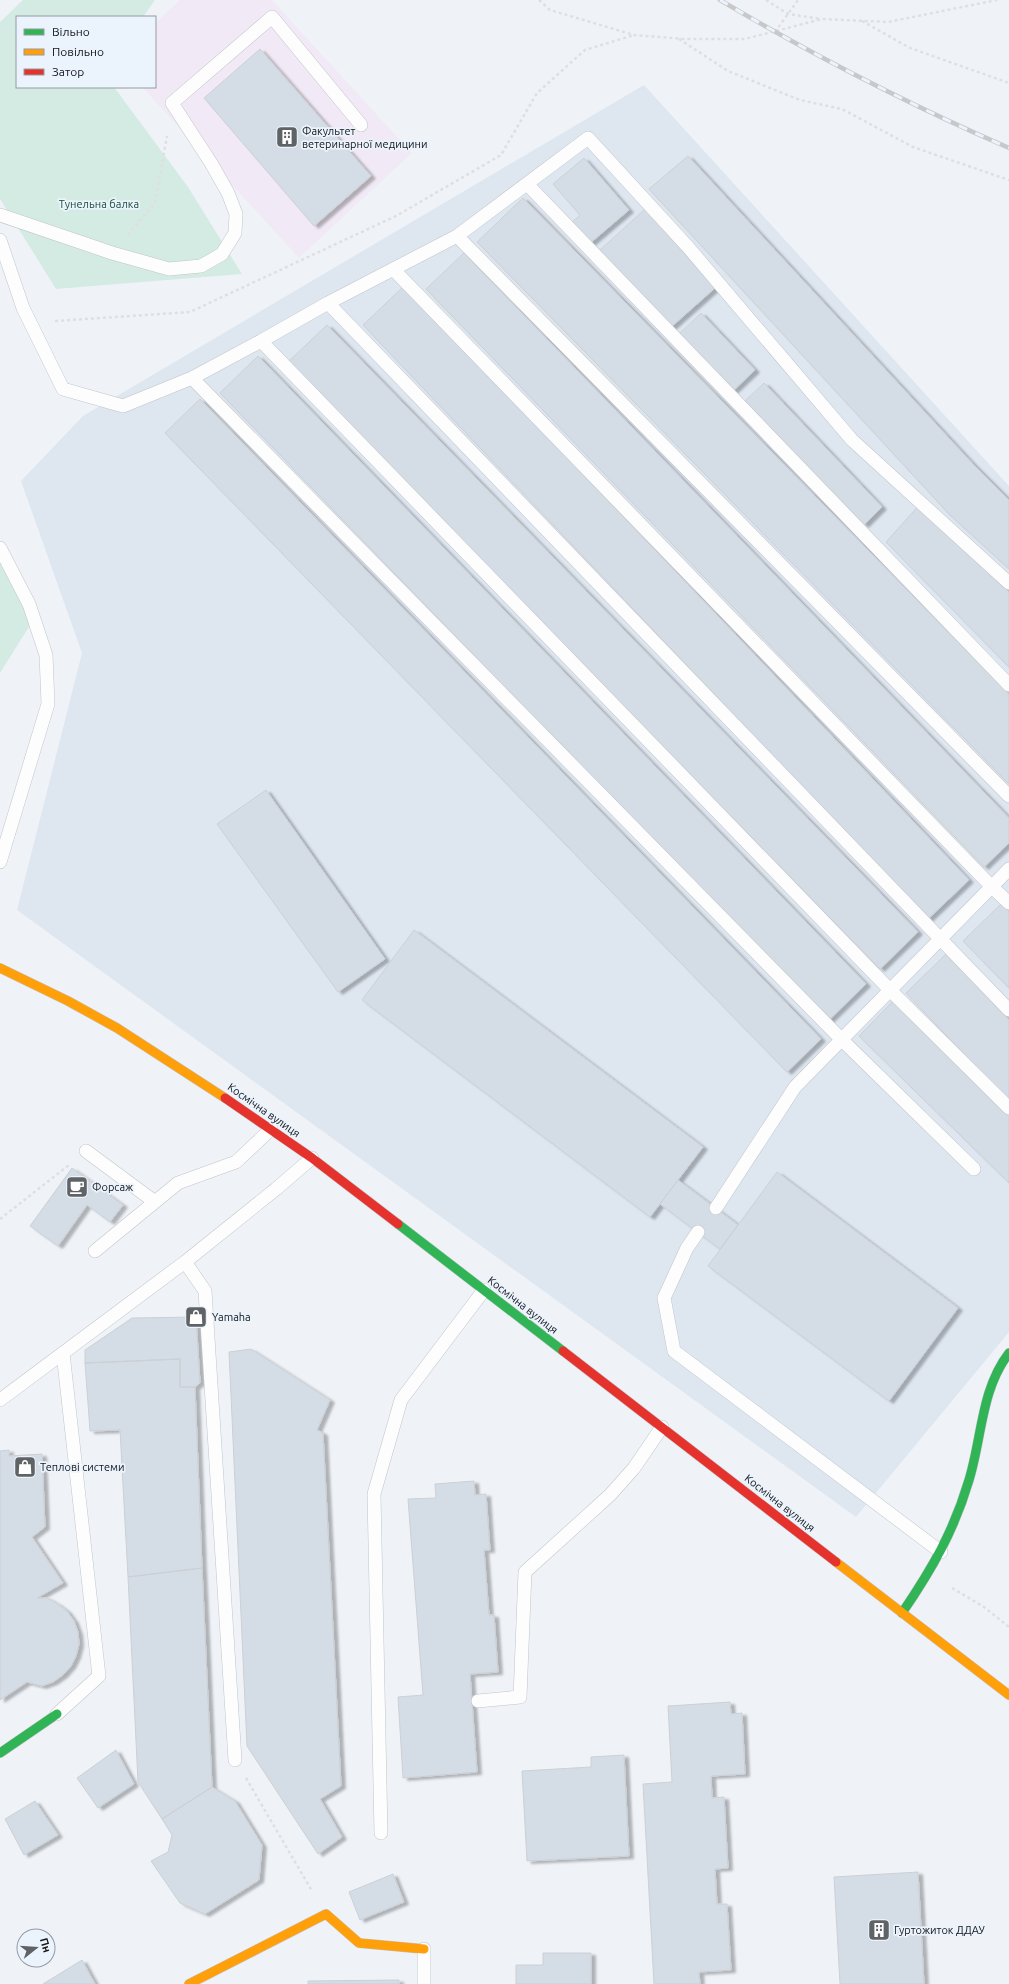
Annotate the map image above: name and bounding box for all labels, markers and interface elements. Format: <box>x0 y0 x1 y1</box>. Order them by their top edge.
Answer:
legend <box>16 16 156 88</box>
text: Вільно <box>52 25 90 38</box>
text: Повільно <box>52 45 104 58</box>
text: Затор <box>52 65 84 78</box>
building icon: Факультет ветеринарної медицини <box>274 124 300 150</box>
place label: Факультет ветеринарної медицини <box>302 125 427 150</box>
park label: Тунельна балка <box>59 198 139 210</box>
street label: Космічна вулиця <box>226 1081 302 1139</box>
cafe icon: Форсаж <box>64 1174 90 1200</box>
place label: Форсаж <box>92 1181 133 1193</box>
street label: Космічна вулиця <box>486 1274 560 1336</box>
shop icon: Yamaha <box>183 1304 209 1330</box>
place label: Yamaha <box>212 1311 251 1323</box>
shop icon: Теплові системи <box>12 1454 38 1480</box>
place label: Теплові системи <box>40 1461 125 1473</box>
street label: Космічна вулиця <box>743 1472 817 1534</box>
building icon: Гуртожиток ДДАУ <box>866 1917 892 1943</box>
place label: Гуртожиток ДДАУ <box>894 1924 985 1936</box>
north arrow <box>16 1928 56 1968</box>
text: Пн <box>38 1936 53 1954</box>

